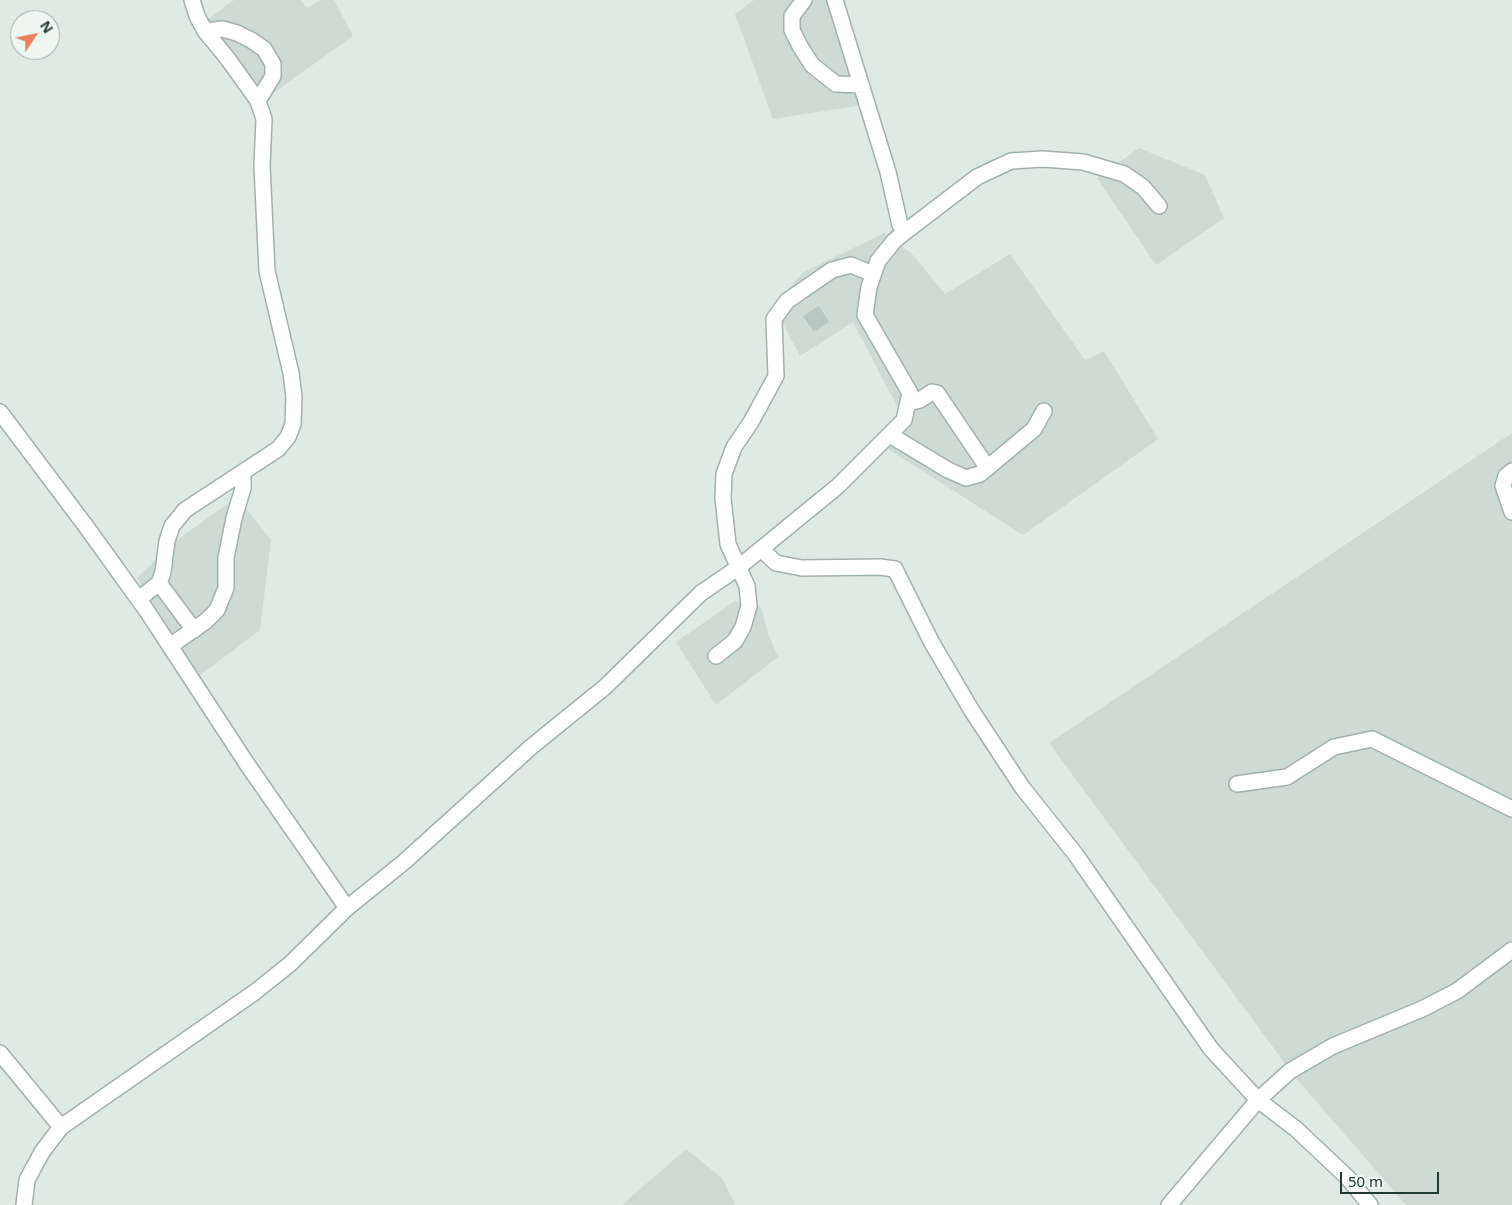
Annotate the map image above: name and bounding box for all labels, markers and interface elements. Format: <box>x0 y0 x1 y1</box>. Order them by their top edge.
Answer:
north arrow <box>10 10 60 60</box>
text: N <box>36 17 58 37</box>
scale bar <box>1342 1162 1441 1194</box>
text: 50 m <box>1348 1171 1383 1191</box>

